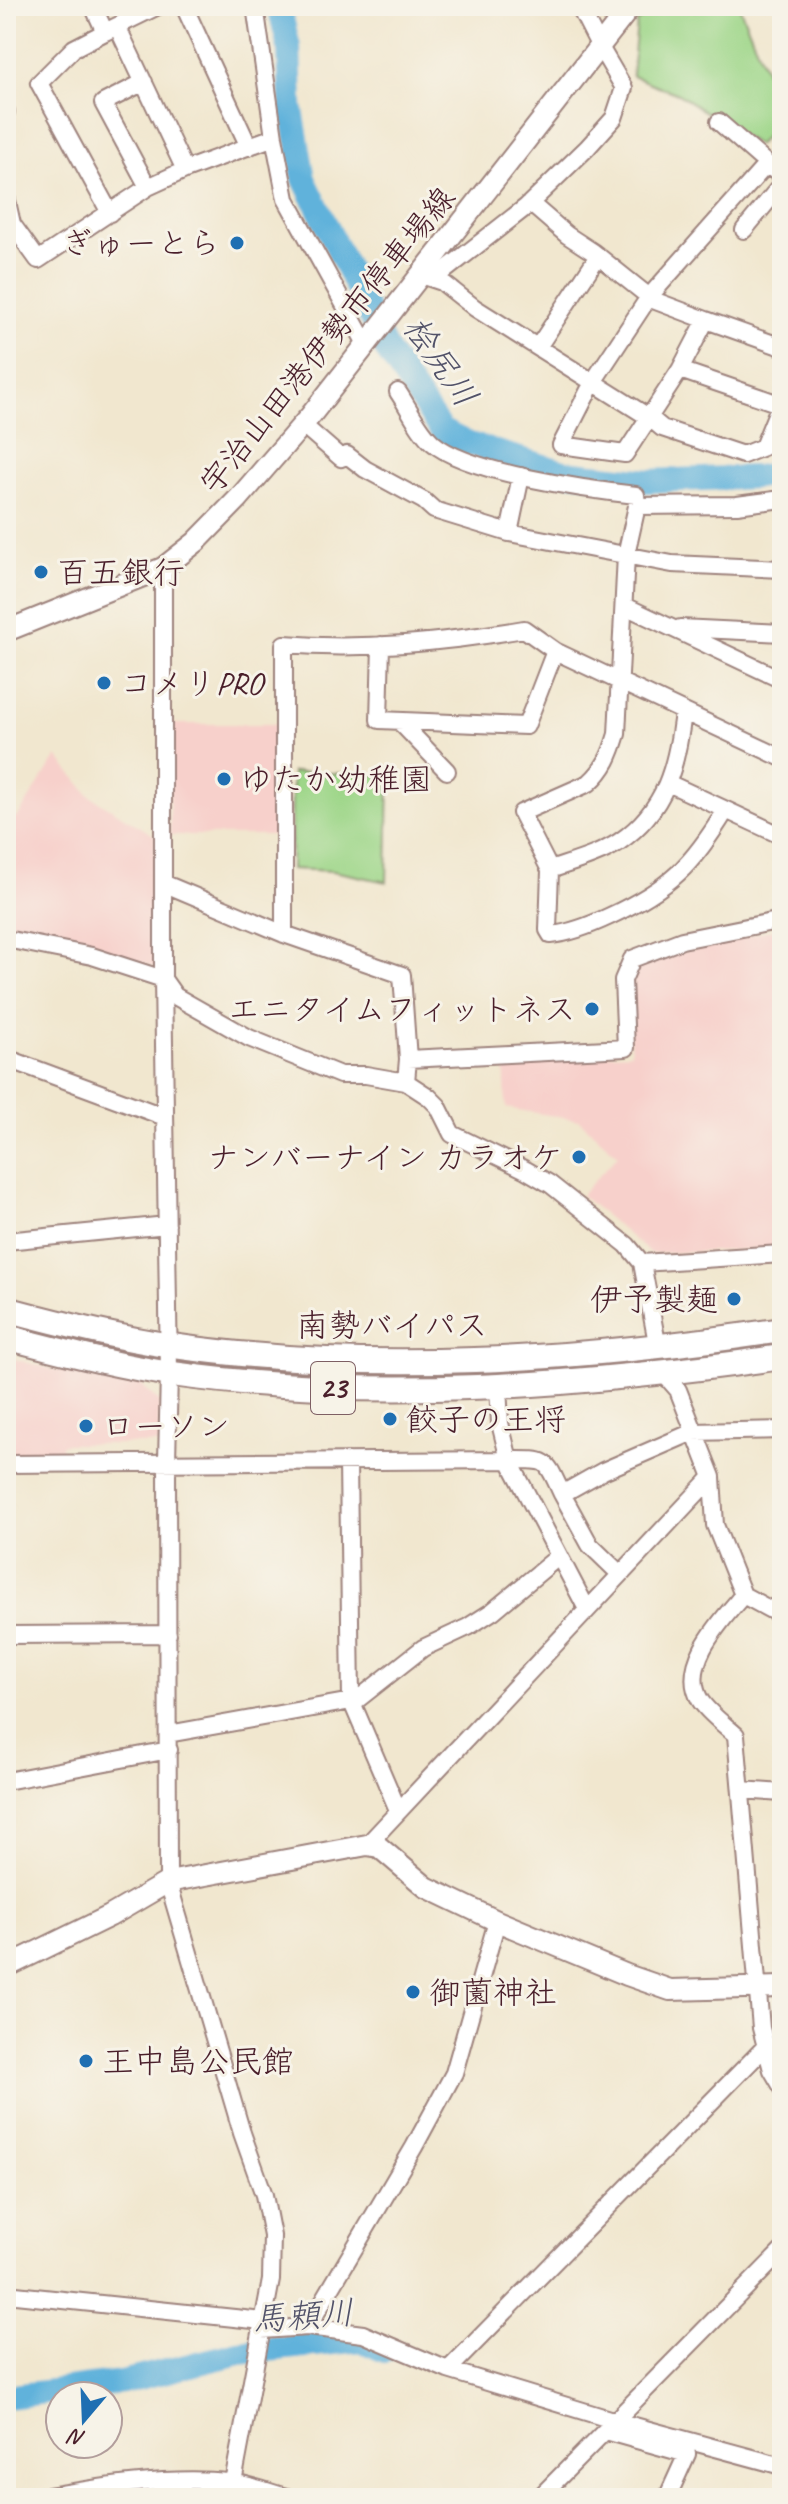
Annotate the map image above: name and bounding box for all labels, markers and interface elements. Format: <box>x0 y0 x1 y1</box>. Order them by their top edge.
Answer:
street label: 宇治山田港伊勢市停車場線 <box>191 178 464 502</box>
place label: ぎゅーとら <box>61 223 221 264</box>
marker: ぎゅーとら <box>228 234 246 252</box>
water label: 桧尻川 <box>394 307 487 415</box>
place label: 百五銀行 <box>57 552 185 593</box>
marker: 百五銀行 <box>32 563 50 581</box>
place label: コメリPRO <box>120 663 266 704</box>
marker: コメリPRO <box>95 674 113 692</box>
place label: ゆたか幼稚園 <box>240 759 432 800</box>
marker: ゆたか幼稚園 <box>215 770 233 788</box>
place label: エニタイムフィットネス <box>228 989 576 1030</box>
marker: エニタイムフィットネス <box>583 1000 601 1018</box>
place label: ナンバーナイン カラオケ <box>207 1137 563 1178</box>
marker: ナンバーナイン カラオケ <box>570 1148 588 1166</box>
place label: 伊予製麺 <box>590 1279 718 1320</box>
marker: 伊予製麺 <box>725 1290 743 1308</box>
street label: 南勢バイパス <box>296 1305 488 1346</box>
road number: 23 <box>311 1362 355 1414</box>
place label: 餃子の王将 <box>406 1399 566 1440</box>
place label: ローソン <box>102 1406 230 1447</box>
marker: 餃子の王将 <box>381 1410 399 1428</box>
marker: ローソン <box>77 1417 95 1435</box>
place label: 御薗神社 <box>429 1972 557 2013</box>
marker: 御薗神社 <box>404 1983 422 2001</box>
place label: 王中島公民館 <box>102 2041 294 2082</box>
marker: 王中島公民館 <box>77 2052 95 2070</box>
water label: 馬頼川 <box>251 2290 355 2341</box>
north arrow <box>44 2380 124 2460</box>
text: N <box>64 2421 89 2453</box>

